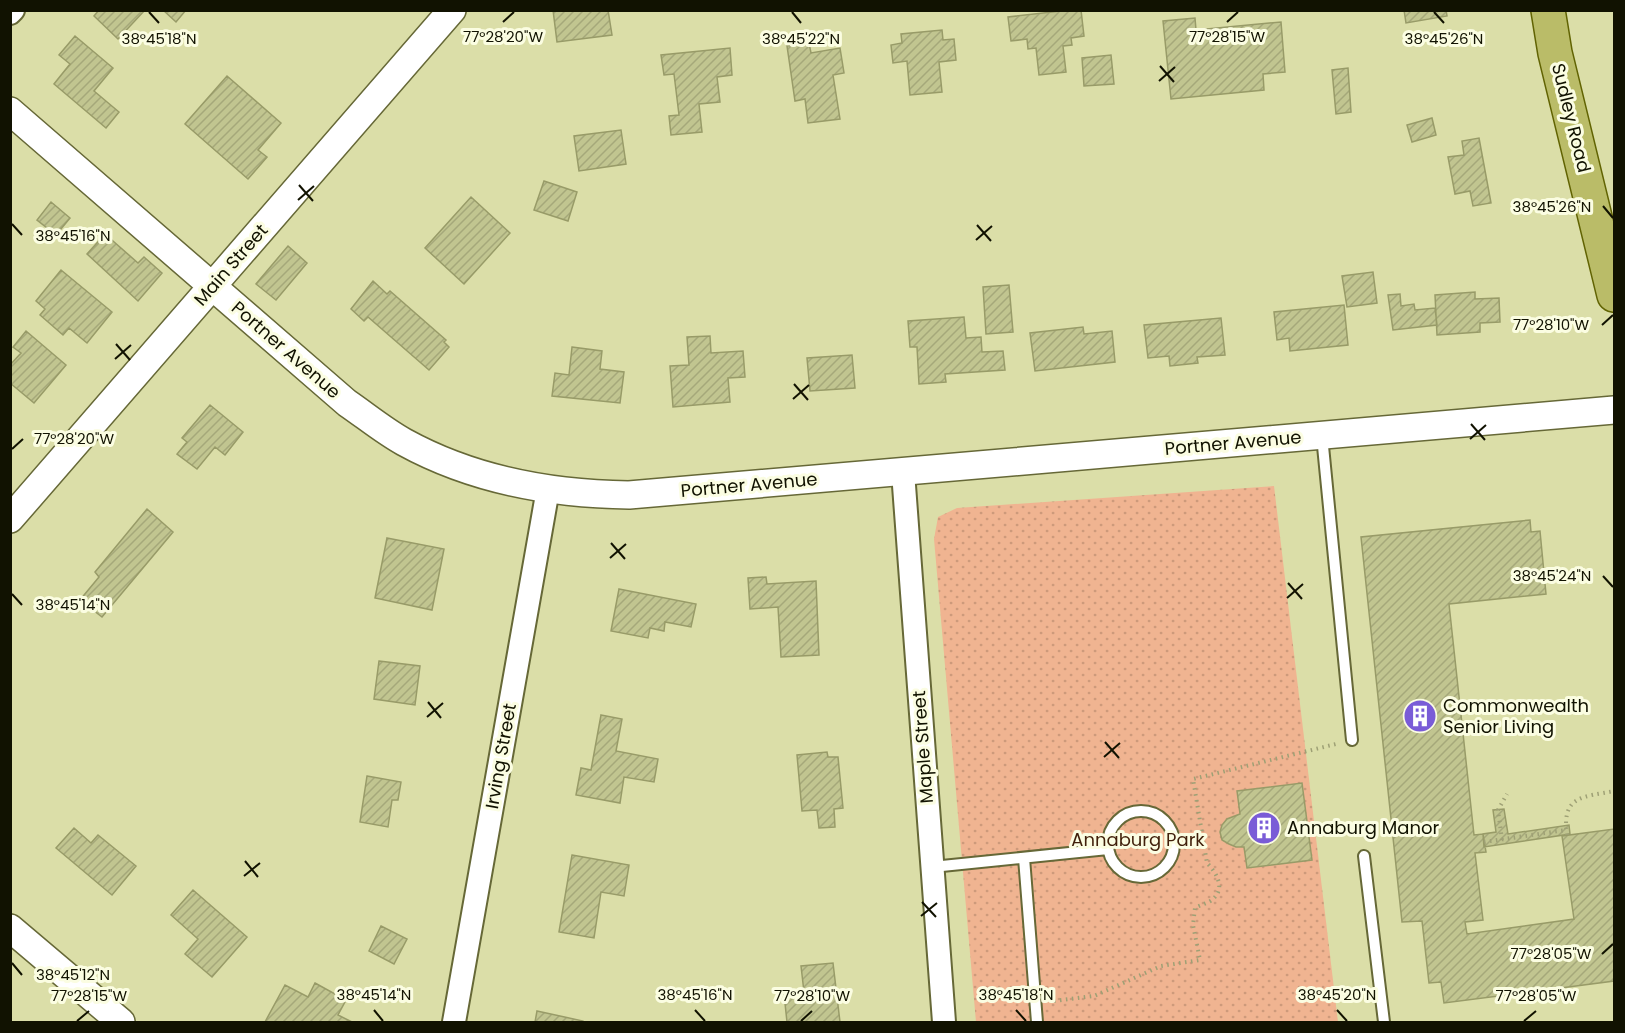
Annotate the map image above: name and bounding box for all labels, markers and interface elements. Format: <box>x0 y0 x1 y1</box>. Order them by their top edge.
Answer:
text: 77°28'20"W <box>463 26 543 47</box>
text: 77°28'15"W <box>1189 26 1265 47</box>
text: 38°45'18"N <box>122 28 196 49</box>
text: 38°45'22"N <box>762 28 840 49</box>
text: 38°45'26"N <box>1405 28 1483 49</box>
street label: Sudley Road <box>1546 61 1597 175</box>
text: 38°45'26"N <box>1513 196 1591 217</box>
street label: Main Street <box>188 218 273 311</box>
text: 38°45'16"N <box>36 225 110 246</box>
street label: Portner Avenue <box>226 295 346 404</box>
text: 77°28'10"W <box>1513 314 1589 335</box>
street label: Portner Avenue <box>1164 424 1302 461</box>
text: 77°28'20"W <box>34 428 114 449</box>
street label: Portner Avenue <box>680 466 818 503</box>
text: 38°45'24"N <box>1513 565 1591 586</box>
text: 38°45'14"N <box>36 594 110 615</box>
street label: Maple Street <box>906 690 939 804</box>
place label: Commonwealth Senior Living <box>1443 693 1589 739</box>
building icon: Commonwealth Senior Living <box>1402 698 1438 734</box>
street label: Irving Street <box>479 701 522 811</box>
building icon: Annaburg Manor <box>1246 810 1282 846</box>
place label: Annaburg Manor <box>1287 815 1439 840</box>
park label: Annaburg Park <box>1071 827 1205 852</box>
text: 77°28'05"W <box>1511 943 1592 964</box>
text: 38°45'12"N <box>36 964 110 985</box>
text: 38°45'14"N <box>337 984 411 1005</box>
text: 38°45'16"N <box>658 984 732 1005</box>
text: 38°45'18"N <box>979 984 1053 1005</box>
text: 38°45'20"N <box>1298 984 1376 1005</box>
text: 77°28'15"W <box>51 985 127 1006</box>
text: 77°28'10"W <box>774 985 850 1006</box>
text: 77°28'05"W <box>1496 985 1577 1006</box>

